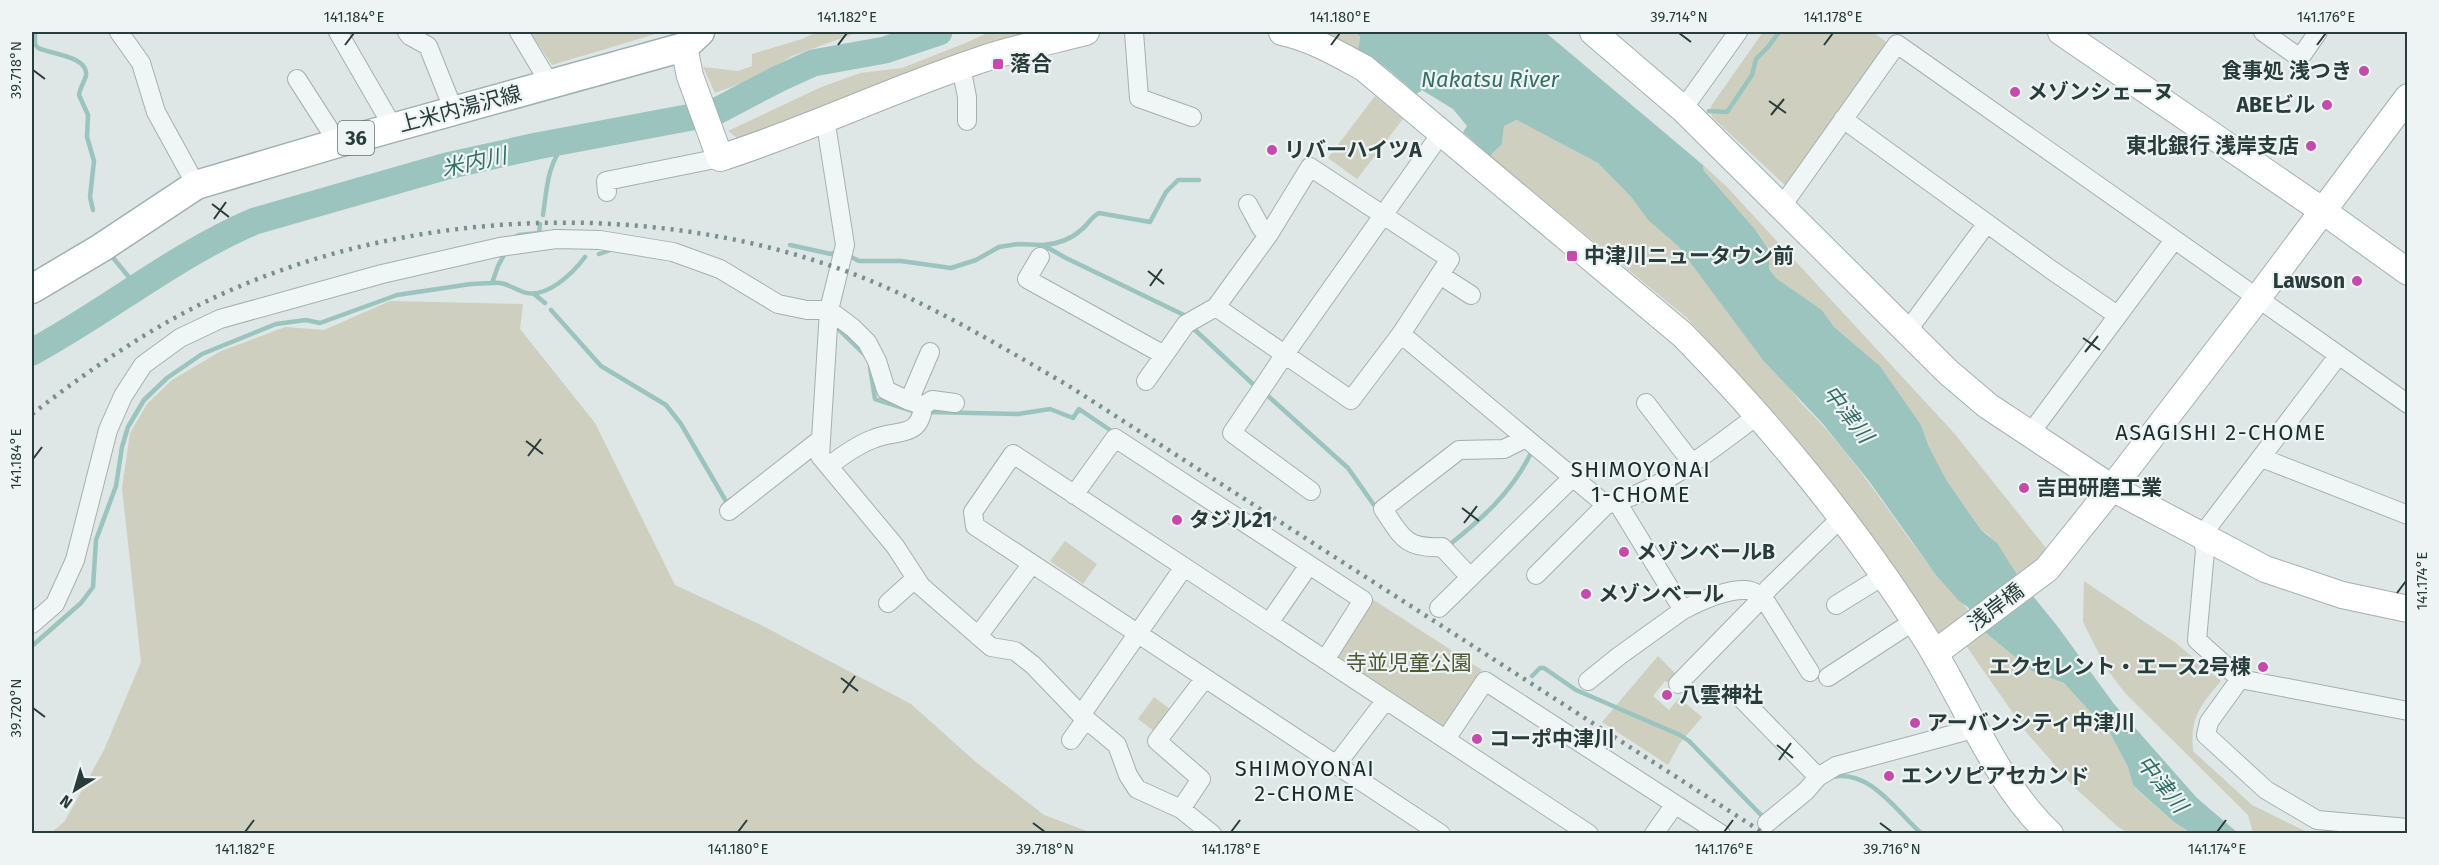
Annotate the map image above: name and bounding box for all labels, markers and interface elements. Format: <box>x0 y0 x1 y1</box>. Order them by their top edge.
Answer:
text: 141.184°E <box>324 8 384 26</box>
text: 141.182°E <box>817 8 877 26</box>
text: 141.180°E <box>1309 8 1371 26</box>
text: 39.714°N <box>1650 8 1708 26</box>
text: 141.178°E <box>1803 8 1863 26</box>
text: 141.176°E <box>2297 8 2355 26</box>
text: 39.718°N <box>7 41 25 99</box>
place label: 落合 <box>1010 51 1052 77</box>
marker: 落合 <box>991 57 1005 71</box>
place label: 食事処 浅つき <box>2221 58 2352 84</box>
marker: 食事処 浅つき <box>2357 64 2371 78</box>
water label: Nakatsu River <box>1421 66 1560 93</box>
place label: メゾンシェーヌ <box>2027 79 2174 105</box>
street label: 上米内湯沢線 <box>396 80 524 138</box>
marker: メゾンシェーヌ <box>2008 85 2022 99</box>
place label: ABEビル <box>2236 92 2315 118</box>
marker: ABEビル <box>2320 98 2334 112</box>
road number: 36 <box>338 121 374 155</box>
place label: 東北銀行 浅岸支店 <box>2126 133 2299 159</box>
place label: リバーハイツA <box>1284 137 1422 163</box>
marker: 東北銀行 浅岸支店 <box>2304 139 2318 153</box>
water label: 米内川 <box>439 142 511 182</box>
marker: リバーハイツA <box>1265 143 1279 157</box>
place label: 中津川ニュータウン前 <box>1584 243 1794 269</box>
marker: 中津川ニュータウン前 <box>1565 249 1579 263</box>
place label: Lawson <box>2273 268 2345 294</box>
marker: Lawson <box>2350 274 2364 288</box>
water label: 中津川 <box>1817 380 1880 450</box>
district label: ASAGISHI 2-CHOME <box>2115 419 2327 446</box>
text: 141.184°E <box>7 429 25 489</box>
district label: SHIMOYONAI 1-CHOME <box>1571 456 1711 508</box>
place label: 吉田研磨工業 <box>2036 475 2162 501</box>
marker: 吉田研磨工業 <box>2017 481 2031 495</box>
place label: タジル21 <box>1189 507 1272 533</box>
marker: タジル21 <box>1170 513 1184 527</box>
place label: メゾンベールB <box>1636 539 1775 565</box>
marker: メゾンベールB <box>1617 545 1631 559</box>
text: 141.174°E <box>2413 552 2431 610</box>
street label: 浅岸橋 <box>1963 578 2029 636</box>
place label: メゾンベール <box>1598 581 1724 607</box>
marker: メゾンベール <box>1579 587 1593 601</box>
park label: 寺並児童公園 <box>1346 650 1472 676</box>
place label: エクセレント・エース2号棟 <box>1989 654 2251 680</box>
marker: エクセレント・エース2号棟 <box>2256 660 2270 674</box>
text: 39.720°N <box>7 678 25 738</box>
place label: 八雲神社 <box>1679 682 1763 708</box>
marker: 八雲神社 <box>1660 688 1674 702</box>
place label: アーバンシティ中津川 <box>1927 710 2135 736</box>
marker: アーバンシティ中津川 <box>1908 716 1922 730</box>
place label: コーポ中津川 <box>1489 726 1615 752</box>
marker: コーポ中津川 <box>1470 732 1484 746</box>
water label: 中津川 <box>2131 750 2195 820</box>
district label: SHIMOYONAI 2-CHOME <box>1235 755 1375 807</box>
north arrow <box>45 760 105 820</box>
place label: エンソピアセカンド <box>1901 763 2090 789</box>
marker: エンソピアセカンド <box>1882 769 1896 783</box>
text: N <box>56 791 76 812</box>
text: 141.182°E <box>215 840 275 858</box>
text: 141.180°E <box>707 840 769 858</box>
text: 39.718°N <box>1016 840 1074 858</box>
text: 141.178°E <box>1201 840 1261 858</box>
text: 141.176°E <box>1695 840 1753 858</box>
text: 39.716°N <box>1863 840 1921 858</box>
text: 141.174°E <box>2188 840 2246 858</box>

